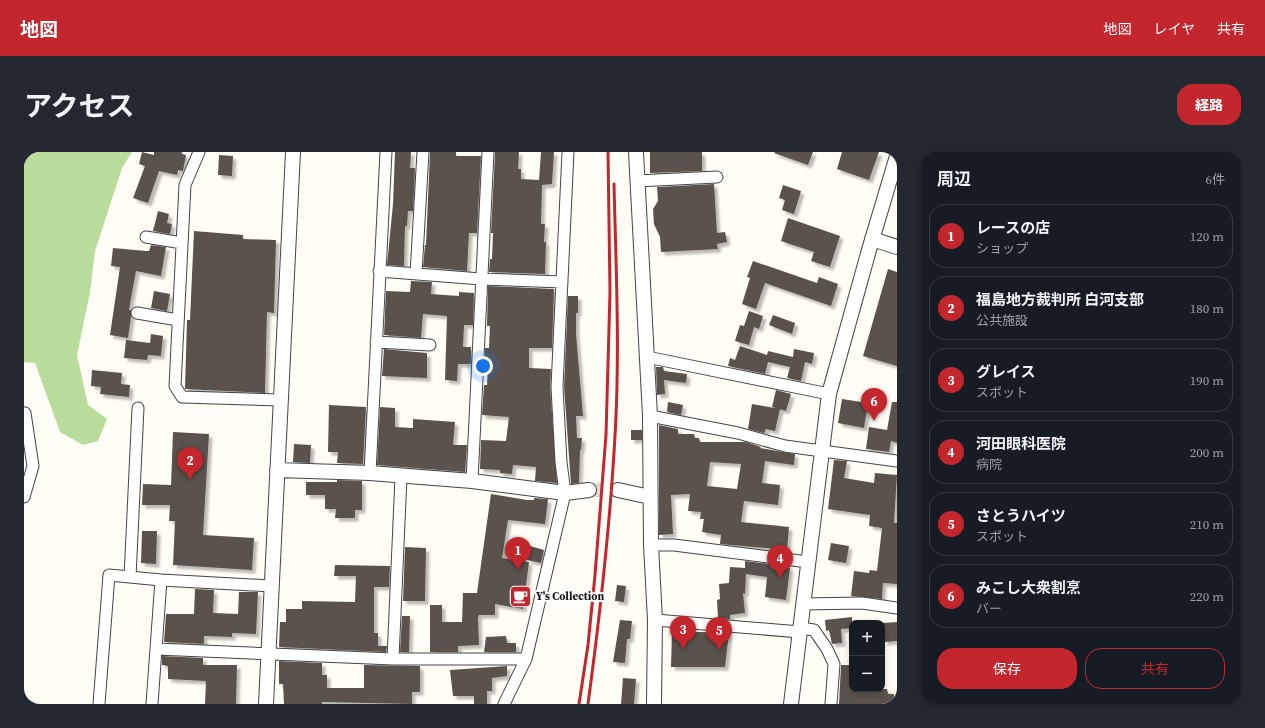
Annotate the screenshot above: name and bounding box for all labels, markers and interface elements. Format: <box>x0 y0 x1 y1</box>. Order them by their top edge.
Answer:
text: 地図 <box>20 16 58 42</box>
text: 地図 <box>1103 19 1131 39</box>
text: レイヤ <box>1153 19 1195 39</box>
text: 共有 <box>1217 19 1245 39</box>
button: 経路 <box>1177 84 1241 125</box>
text: アクセス <box>24 87 135 125</box>
text: 周辺 <box>937 167 971 191</box>
text: 6件 <box>1205 171 1225 188</box>
text: レースの店 <box>976 217 1050 238</box>
text: 1 <box>947 228 955 245</box>
text: 120 m <box>1190 228 1224 245</box>
text: ショップ <box>976 240 1028 257</box>
text: 福島地方裁判所 白河支部 <box>976 289 1144 310</box>
text: 2 <box>947 300 955 317</box>
text: 180 m <box>1190 300 1224 317</box>
text: 公共施設 <box>976 312 1028 329</box>
your location <box>473 356 493 376</box>
text: グレイス <box>976 361 1036 382</box>
text: 3 <box>947 372 955 389</box>
text: 190 m <box>1190 372 1224 389</box>
text: スポット <box>976 384 1028 401</box>
pin: 6 <box>861 388 887 421</box>
text: 河田眼科医院 <box>976 433 1066 454</box>
text: 4 <box>947 444 955 461</box>
text: 200 m <box>1190 444 1224 461</box>
pin: 2 <box>177 447 203 480</box>
text: 病院 <box>976 456 1002 473</box>
text: さとうハイツ <box>976 505 1066 526</box>
text: 5 <box>947 516 955 533</box>
text: 210 m <box>1190 516 1224 533</box>
text: スポット <box>976 528 1028 545</box>
pin: 1 <box>505 537 531 570</box>
pin: 4 <box>767 545 793 578</box>
text: みこし大衆割烹 <box>976 577 1081 598</box>
cafe icon: Y's Collection <box>508 583 534 609</box>
text: 6 <box>947 588 955 605</box>
text: 220 m <box>1190 588 1224 605</box>
place label: Y's Collection <box>536 589 604 604</box>
text: バー <box>976 600 1002 617</box>
pin: 3 <box>670 616 696 649</box>
pin: 5 <box>706 617 732 650</box>
map controls <box>849 620 885 692</box>
button: + <box>849 620 885 656</box>
button: 保存 <box>937 648 1077 689</box>
button: 共有 <box>1085 648 1225 689</box>
button: − <box>849 656 885 692</box>

